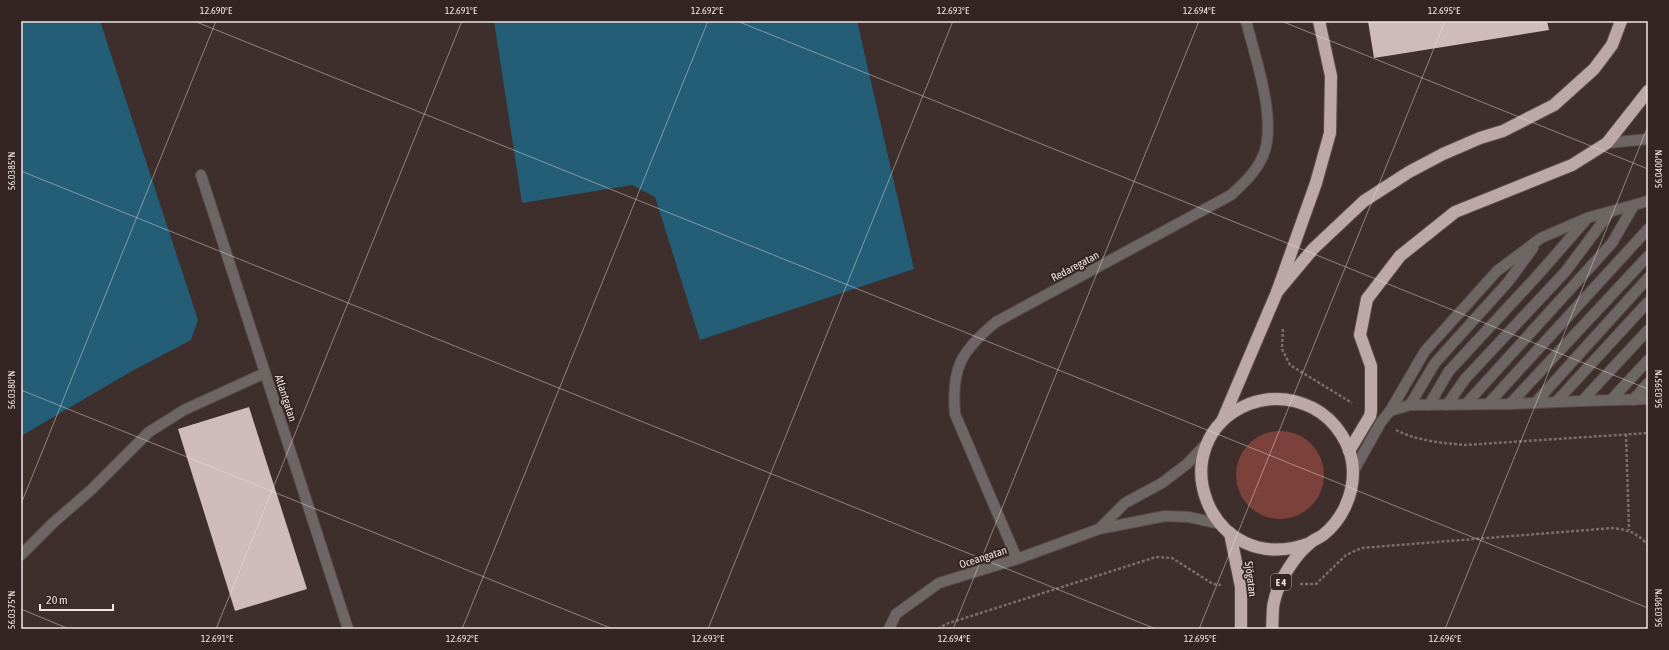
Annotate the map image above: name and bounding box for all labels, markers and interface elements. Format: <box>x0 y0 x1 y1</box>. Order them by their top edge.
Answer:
text: 12.690°E <box>200 5 233 16</box>
text: 12.691°E <box>445 5 478 16</box>
text: 12.692°E <box>691 5 724 16</box>
text: 12.693°E <box>937 5 970 16</box>
text: 12.694°E <box>1183 5 1216 16</box>
text: 12.695°E <box>1428 5 1461 16</box>
text: 56.0400°N <box>1653 150 1664 188</box>
text: 56.0385°N <box>6 152 17 190</box>
street label: Redaregatan <box>1049 248 1101 284</box>
text: 56.0395°N <box>1653 370 1664 408</box>
text: 56.0380°N <box>6 371 17 409</box>
street label: Atlantgatan <box>273 373 299 423</box>
street label: Oceangatan <box>958 544 1008 570</box>
street label: Sjögatan <box>1243 561 1259 597</box>
road number: E 4 <box>1271 574 1291 590</box>
scale bar <box>40 586 113 612</box>
text: 56.0390°N <box>1653 589 1664 627</box>
text: 56.0375°N <box>6 591 17 629</box>
text: 20 m <box>46 593 68 607</box>
text: 12.691°E <box>201 633 234 644</box>
text: 12.692°E <box>446 633 479 644</box>
text: 12.693°E <box>692 633 725 644</box>
text: 12.694°E <box>938 633 971 644</box>
text: 12.695°E <box>1184 633 1217 644</box>
text: 12.696°E <box>1429 633 1462 644</box>

